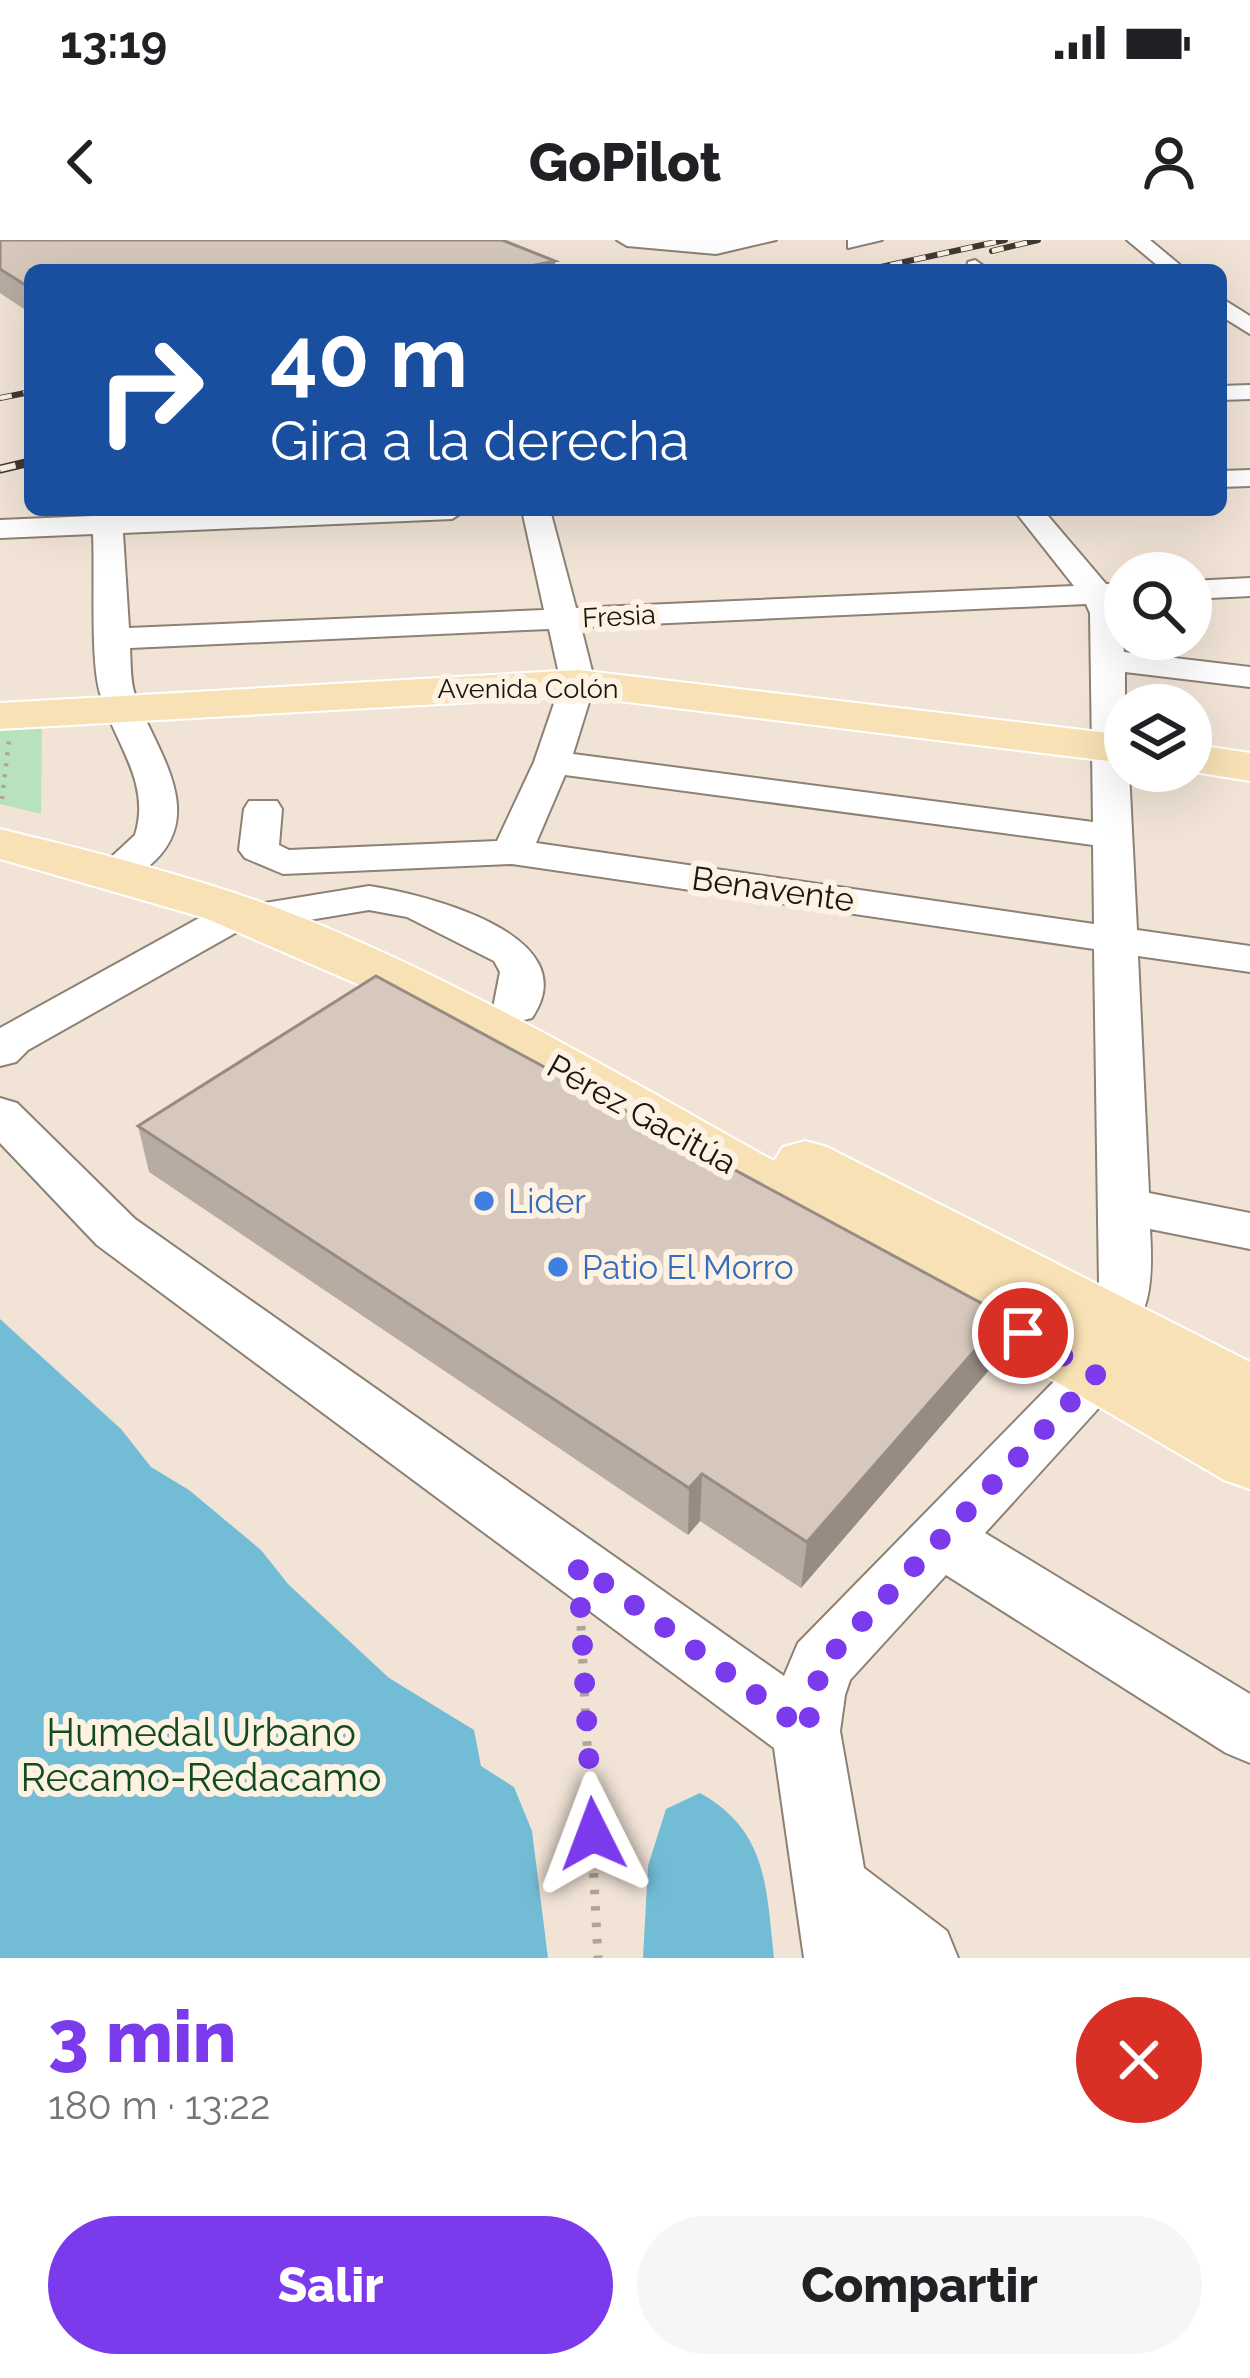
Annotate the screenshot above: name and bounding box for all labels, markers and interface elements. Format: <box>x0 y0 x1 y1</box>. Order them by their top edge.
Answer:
text: 13:19 <box>60 16 167 69</box>
icon: back <box>48 129 114 195</box>
icon: person <box>1136 129 1202 195</box>
text: GoPilot <box>529 130 721 194</box>
text: 40 m <box>270 308 468 407</box>
icon: right <box>72 312 228 468</box>
text: Gira a la derecha <box>270 409 689 473</box>
map controls <box>1104 552 1212 792</box>
button: search <box>1104 552 1212 660</box>
street label: Fresia <box>582 599 656 633</box>
street label: Avenida Colón <box>438 673 618 704</box>
button: layers <box>1104 684 1212 792</box>
street label: Benavente <box>689 858 857 920</box>
street label: Pérez Gacitúa <box>541 1046 743 1182</box>
place label: Lider <box>508 1182 586 1221</box>
marker: Lider <box>471 1188 497 1214</box>
place label: Patio El Morro <box>582 1248 794 1287</box>
marker: Patio El Morro <box>545 1254 571 1280</box>
pin <box>972 1282 1074 1384</box>
icon: arrive <box>990 1300 1056 1366</box>
park label: Humedal Urbano Recamo-Redacamo <box>21 1709 381 1800</box>
position arrow <box>530 1771 656 1897</box>
text: 3 min <box>48 1994 237 2079</box>
button: close <box>1076 1997 1202 2123</box>
text: 180 m · 13:22 <box>48 2082 270 2128</box>
button: Salir <box>48 2216 613 2354</box>
button: Compartir <box>637 2216 1202 2354</box>

